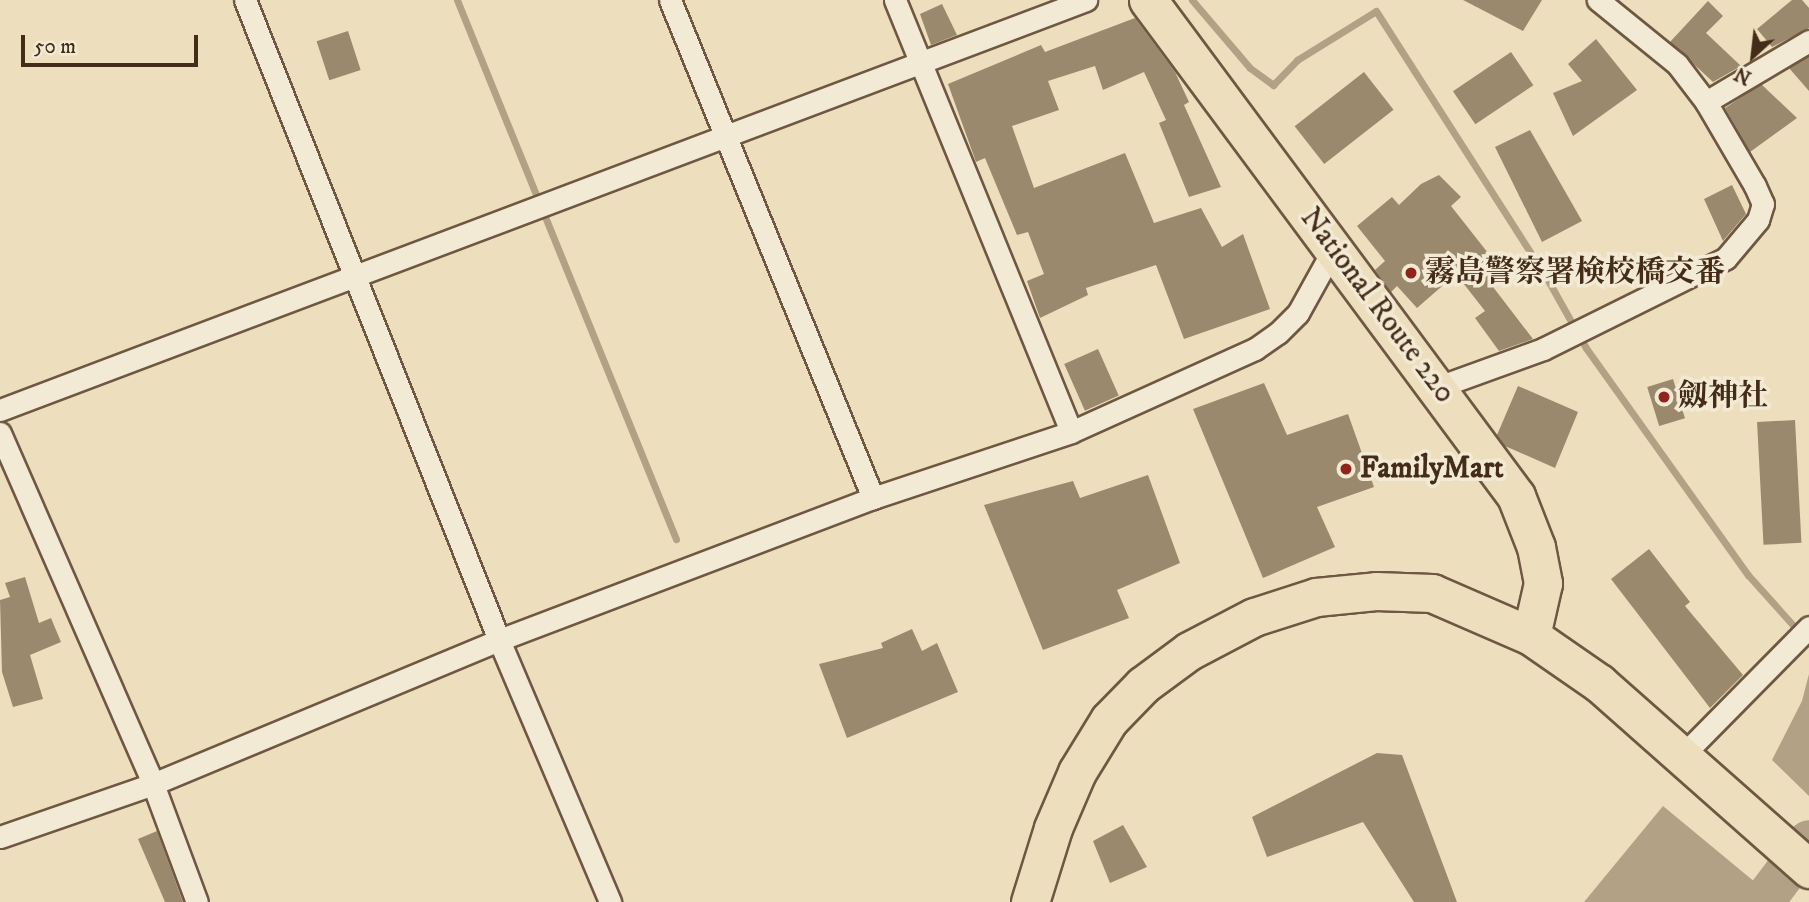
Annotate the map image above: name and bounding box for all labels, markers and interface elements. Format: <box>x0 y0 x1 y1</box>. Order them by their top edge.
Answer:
scale bar <box>24 21 201 65</box>
north arrow <box>1718 21 1788 91</box>
text: 50 m <box>34 34 76 60</box>
text: N <box>1731 61 1755 89</box>
street label: National Route 220 <box>1292 201 1462 411</box>
place label: 霧島警察署検校橋交番 <box>1425 255 1725 291</box>
marker: 霧島警察署検校橋交番 <box>1403 265 1419 281</box>
place label: 劔神社 <box>1678 379 1768 415</box>
marker: 劔神社 <box>1656 389 1672 405</box>
place label: FamilyMart <box>1360 451 1504 487</box>
marker: FamilyMart <box>1338 461 1354 477</box>

